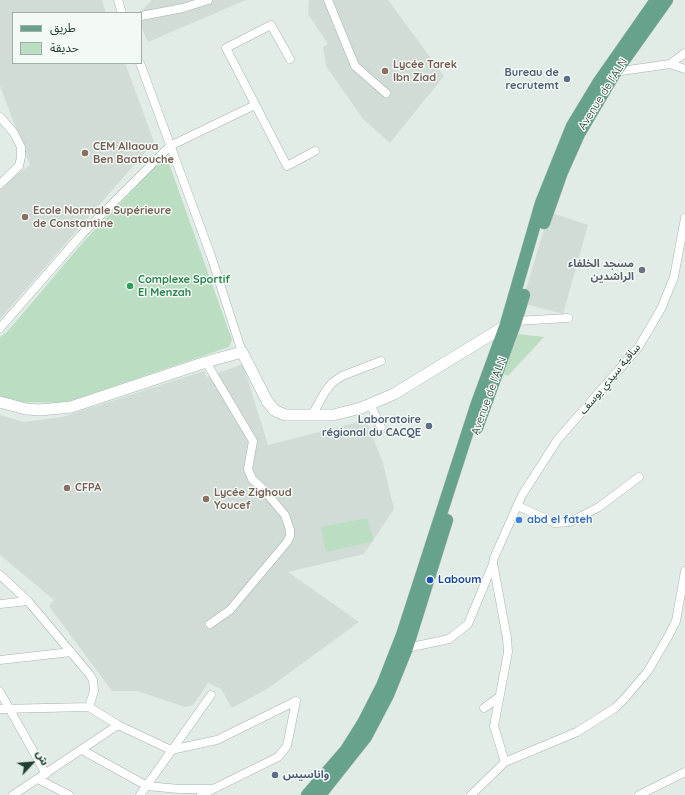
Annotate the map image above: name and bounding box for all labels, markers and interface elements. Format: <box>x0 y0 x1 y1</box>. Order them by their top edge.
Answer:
legend <box>12 12 142 64</box>
text: طريق <box>50 20 76 35</box>
text: حديقة <box>50 40 79 55</box>
street label: Avenue de l'ALN <box>576 56 630 132</box>
place label: Lycée Tarek Ibn Ziad <box>393 58 457 84</box>
marker: Lycée Tarek Ibn Ziad <box>380 66 390 76</box>
place label: Bureau de recrutemt <box>505 66 559 92</box>
marker: Bureau de recrutemt <box>562 74 572 84</box>
place label: CEM Allaoua Ben Baatouche <box>93 140 174 166</box>
marker: CEM Allaoua Ben Baatouche <box>80 148 90 158</box>
place label: Ecole Normale Supérieure de Constantine <box>33 204 171 230</box>
marker: Ecole Normale Supérieure de Constantine <box>20 212 30 222</box>
place label: مسجد الخلفاء الراشدين <box>568 257 634 283</box>
marker: مسجد الخلفاء الراشدين <box>637 265 647 275</box>
place label: Complexe Sportif El Menzah <box>138 273 230 299</box>
marker: Complexe Sportif El Menzah <box>125 281 135 291</box>
street label: ساقية سيدي يوسف <box>577 341 643 417</box>
street label: Avenue de l'ALN <box>469 355 509 437</box>
place label: Laboratoire régional du CACQE <box>322 413 421 439</box>
marker: Laboratoire régional du CACQE <box>424 421 434 431</box>
place label: CFPA <box>75 481 101 495</box>
marker: CFPA <box>62 483 72 493</box>
place label: Lycée Zighoud Youcef <box>214 486 292 512</box>
marker: Lycée Zighoud Youcef <box>201 494 211 504</box>
place label: abd el fateh <box>527 513 592 527</box>
marker: abd el fateh <box>514 515 524 525</box>
place label: Laboum <box>438 573 481 587</box>
marker: Laboum <box>425 575 435 585</box>
north arrow <box>12 743 52 783</box>
text: ش <box>33 748 52 768</box>
place label: واناسيس <box>283 768 329 782</box>
marker: واناسيس <box>270 770 280 780</box>

